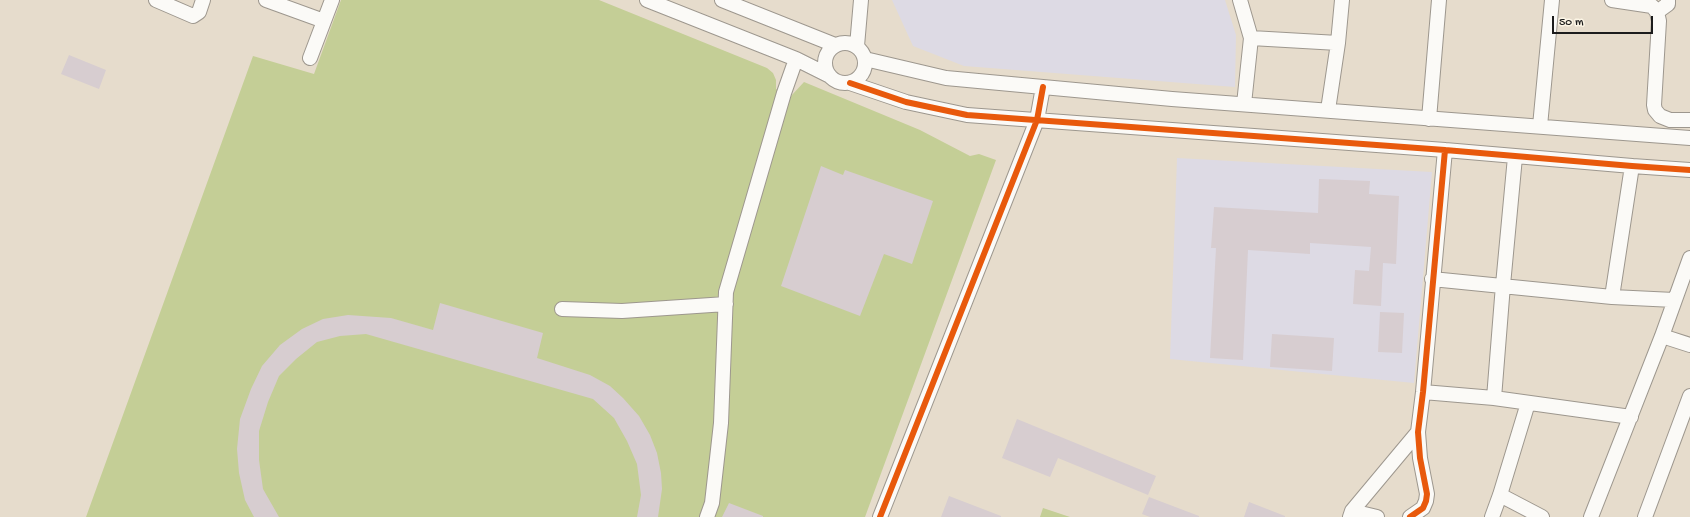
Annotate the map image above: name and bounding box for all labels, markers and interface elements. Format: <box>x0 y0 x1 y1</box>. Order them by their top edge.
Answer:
scale bar <box>1554 8 1655 34</box>
text: 50 m <box>1559 16 1584 30</box>

